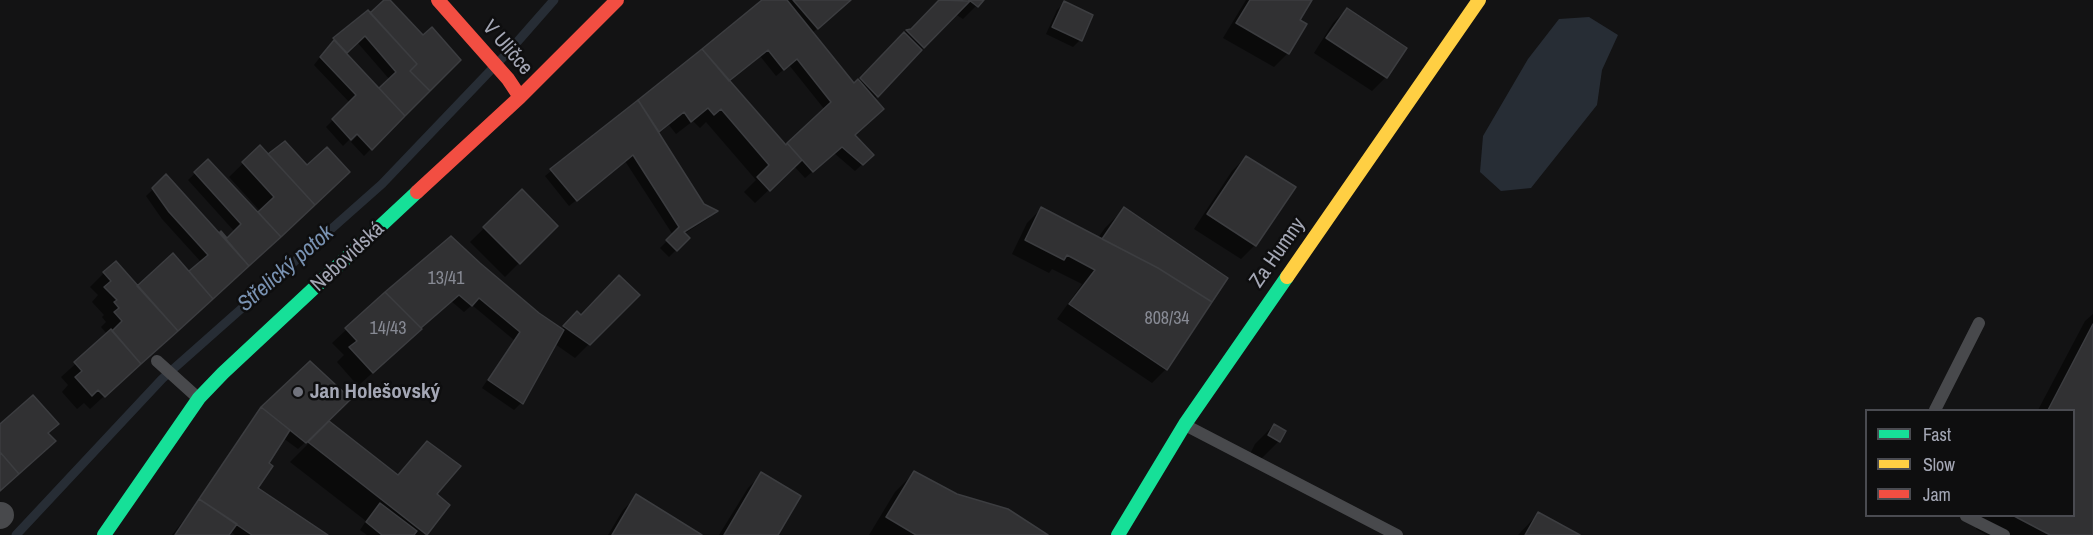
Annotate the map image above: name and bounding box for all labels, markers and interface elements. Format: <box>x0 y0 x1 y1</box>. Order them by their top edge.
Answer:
street label: V Uličce <box>476 16 538 80</box>
street label: Za Humny <box>1245 213 1311 293</box>
street label: Nebovidská <box>306 217 390 297</box>
water label: Střelický potok <box>233 220 339 318</box>
house number: 13/41 <box>428 268 464 290</box>
house number: 808/34 <box>1144 308 1190 330</box>
house number: 14/43 <box>370 318 406 340</box>
place label: Jan Holešovský <box>310 379 440 405</box>
marker: Jan Holešovský <box>291 385 305 399</box>
legend <box>1865 409 2075 517</box>
text: Fast <box>1923 422 1951 447</box>
text: Slow <box>1923 452 1955 477</box>
text: Jam <box>1923 482 1951 507</box>

